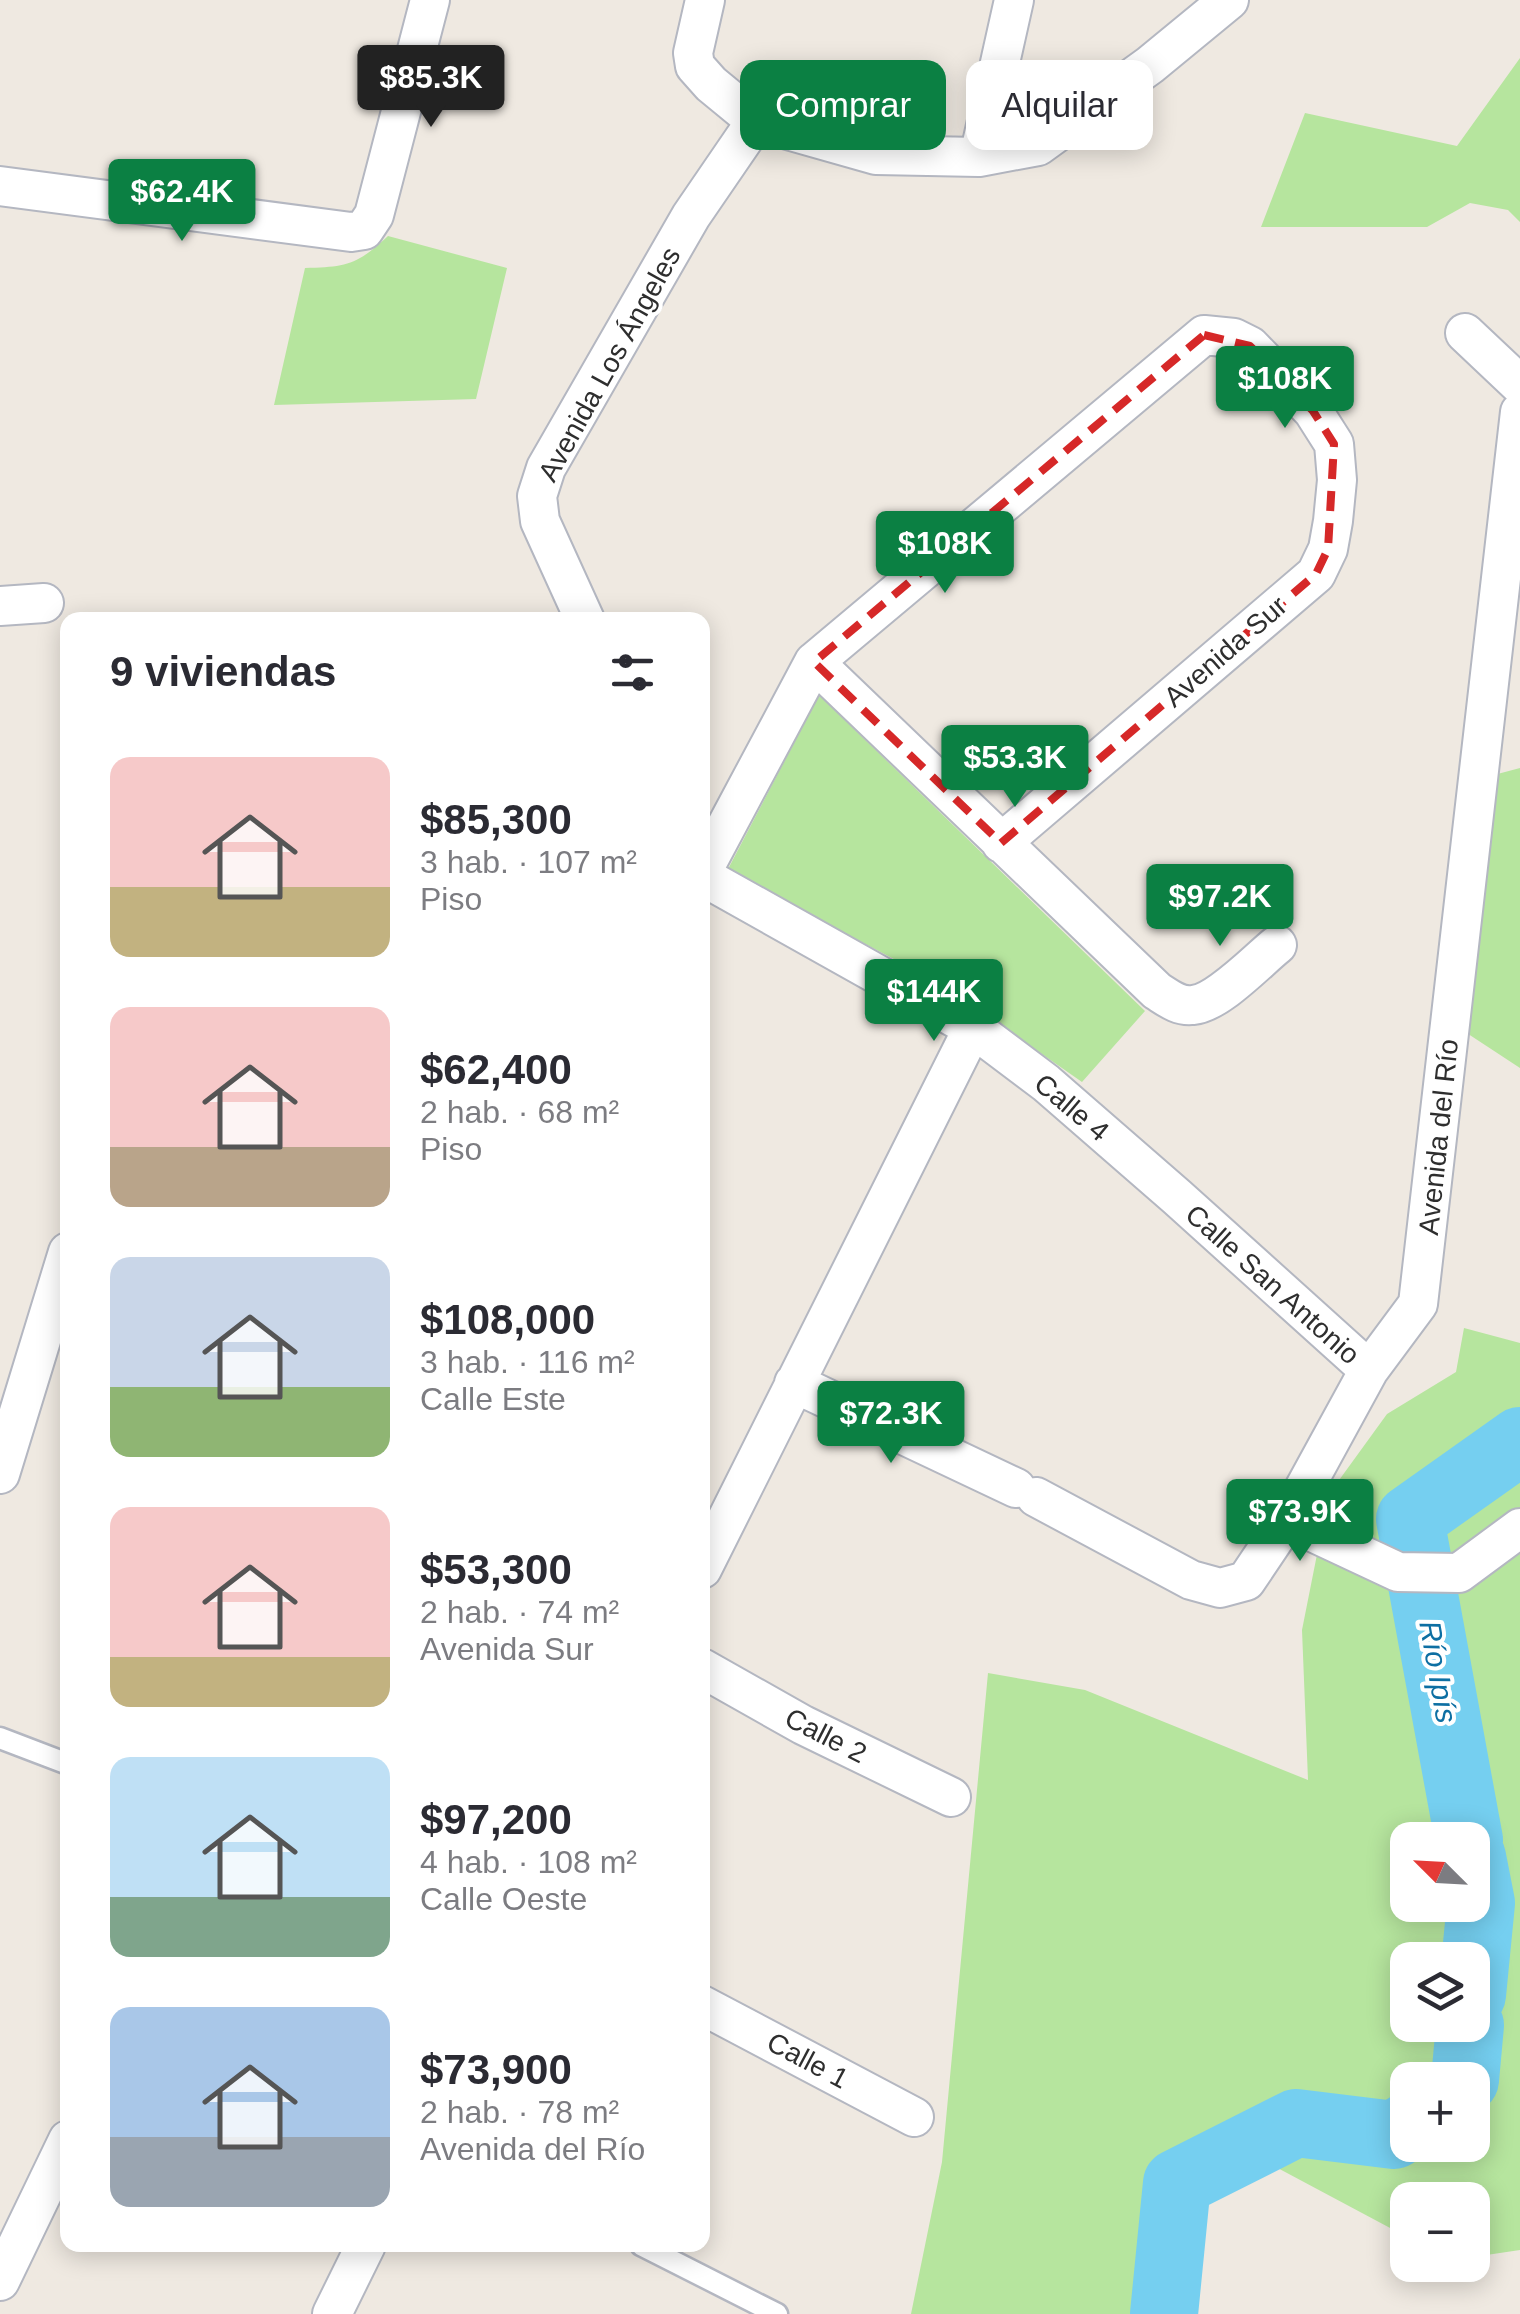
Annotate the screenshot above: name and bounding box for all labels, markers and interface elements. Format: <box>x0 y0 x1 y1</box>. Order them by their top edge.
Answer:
pin: $85.3K <box>350 45 512 130</box>
text: $85.3K <box>379 59 483 95</box>
chip: Comprar <box>740 60 946 150</box>
chip: Alquilar <box>966 60 1153 150</box>
pin: $62.4K <box>101 159 263 244</box>
text: $62.4K <box>130 173 234 209</box>
street label: Avenida Los Ángeles <box>532 242 687 487</box>
pin: $108K <box>1215 346 1355 431</box>
text: $108K <box>1238 360 1332 396</box>
pin: $108K <box>875 511 1015 596</box>
text: $108K <box>898 525 992 561</box>
street label: Avenida Sur <box>1158 590 1293 713</box>
icon: filters <box>605 645 660 700</box>
text: 9 viviendas <box>110 648 336 695</box>
pin: $53.3K <box>934 725 1096 810</box>
text: $53.3K <box>963 739 1067 775</box>
text: $85,300 <box>420 796 572 843</box>
icon: home <box>190 797 310 917</box>
text: 3 hab. · 107 m² <box>420 844 637 880</box>
pin: $97.2K <box>1139 864 1301 949</box>
text: $97.2K <box>1168 878 1272 914</box>
text: Piso <box>420 881 482 917</box>
pin: $144K <box>864 959 1004 1044</box>
text: $144K <box>887 973 981 1009</box>
street label: Avenida del Río <box>1413 1037 1464 1237</box>
text: $62,400 <box>420 1046 572 1093</box>
icon: home <box>190 1047 310 1167</box>
street label: Calle 4 <box>1028 1067 1115 1147</box>
text: 2 hab. · 68 m² <box>420 1094 619 1130</box>
text: Piso <box>420 1131 482 1167</box>
street label: Calle San Antonio <box>1180 1198 1366 1370</box>
text: $108,000 <box>420 1296 595 1343</box>
icon: home <box>190 1297 310 1417</box>
text: 3 hab. · 116 m² <box>420 1344 635 1380</box>
text: Calle Este <box>420 1381 566 1417</box>
pin: $72.3K <box>810 1381 972 1466</box>
text: $72.3K <box>839 1395 943 1431</box>
pin: $73.9K <box>1219 1479 1381 1564</box>
text: $73.9K <box>1248 1493 1352 1529</box>
text: $53,300 <box>420 1546 572 1593</box>
icon: home <box>190 1547 310 1667</box>
text: 2 hab. · 74 m² <box>420 1594 619 1630</box>
water label: Río Ipís <box>1413 1618 1464 1726</box>
text: Avenida Sur <box>420 1631 594 1667</box>
street label: Calle 2 <box>780 1702 872 1769</box>
text: $97,200 <box>420 1796 572 1843</box>
icon: home <box>190 1797 310 1917</box>
north arrow <box>1390 1822 1490 1922</box>
map controls <box>1390 1822 1490 2282</box>
text: 4 hab. · 108 m² <box>420 1844 637 1880</box>
text: Calle Oeste <box>420 1881 587 1917</box>
button: layers <box>1390 1942 1490 2042</box>
street label: Calle 1 <box>762 2026 854 2095</box>
text: $73,900 <box>420 2046 572 2093</box>
icon: home <box>190 2047 310 2167</box>
button: + <box>1390 2062 1490 2162</box>
text: 2 hab. · 78 m² <box>420 2094 619 2130</box>
text: Avenida del Río <box>420 2131 645 2167</box>
button: − <box>1390 2182 1490 2282</box>

